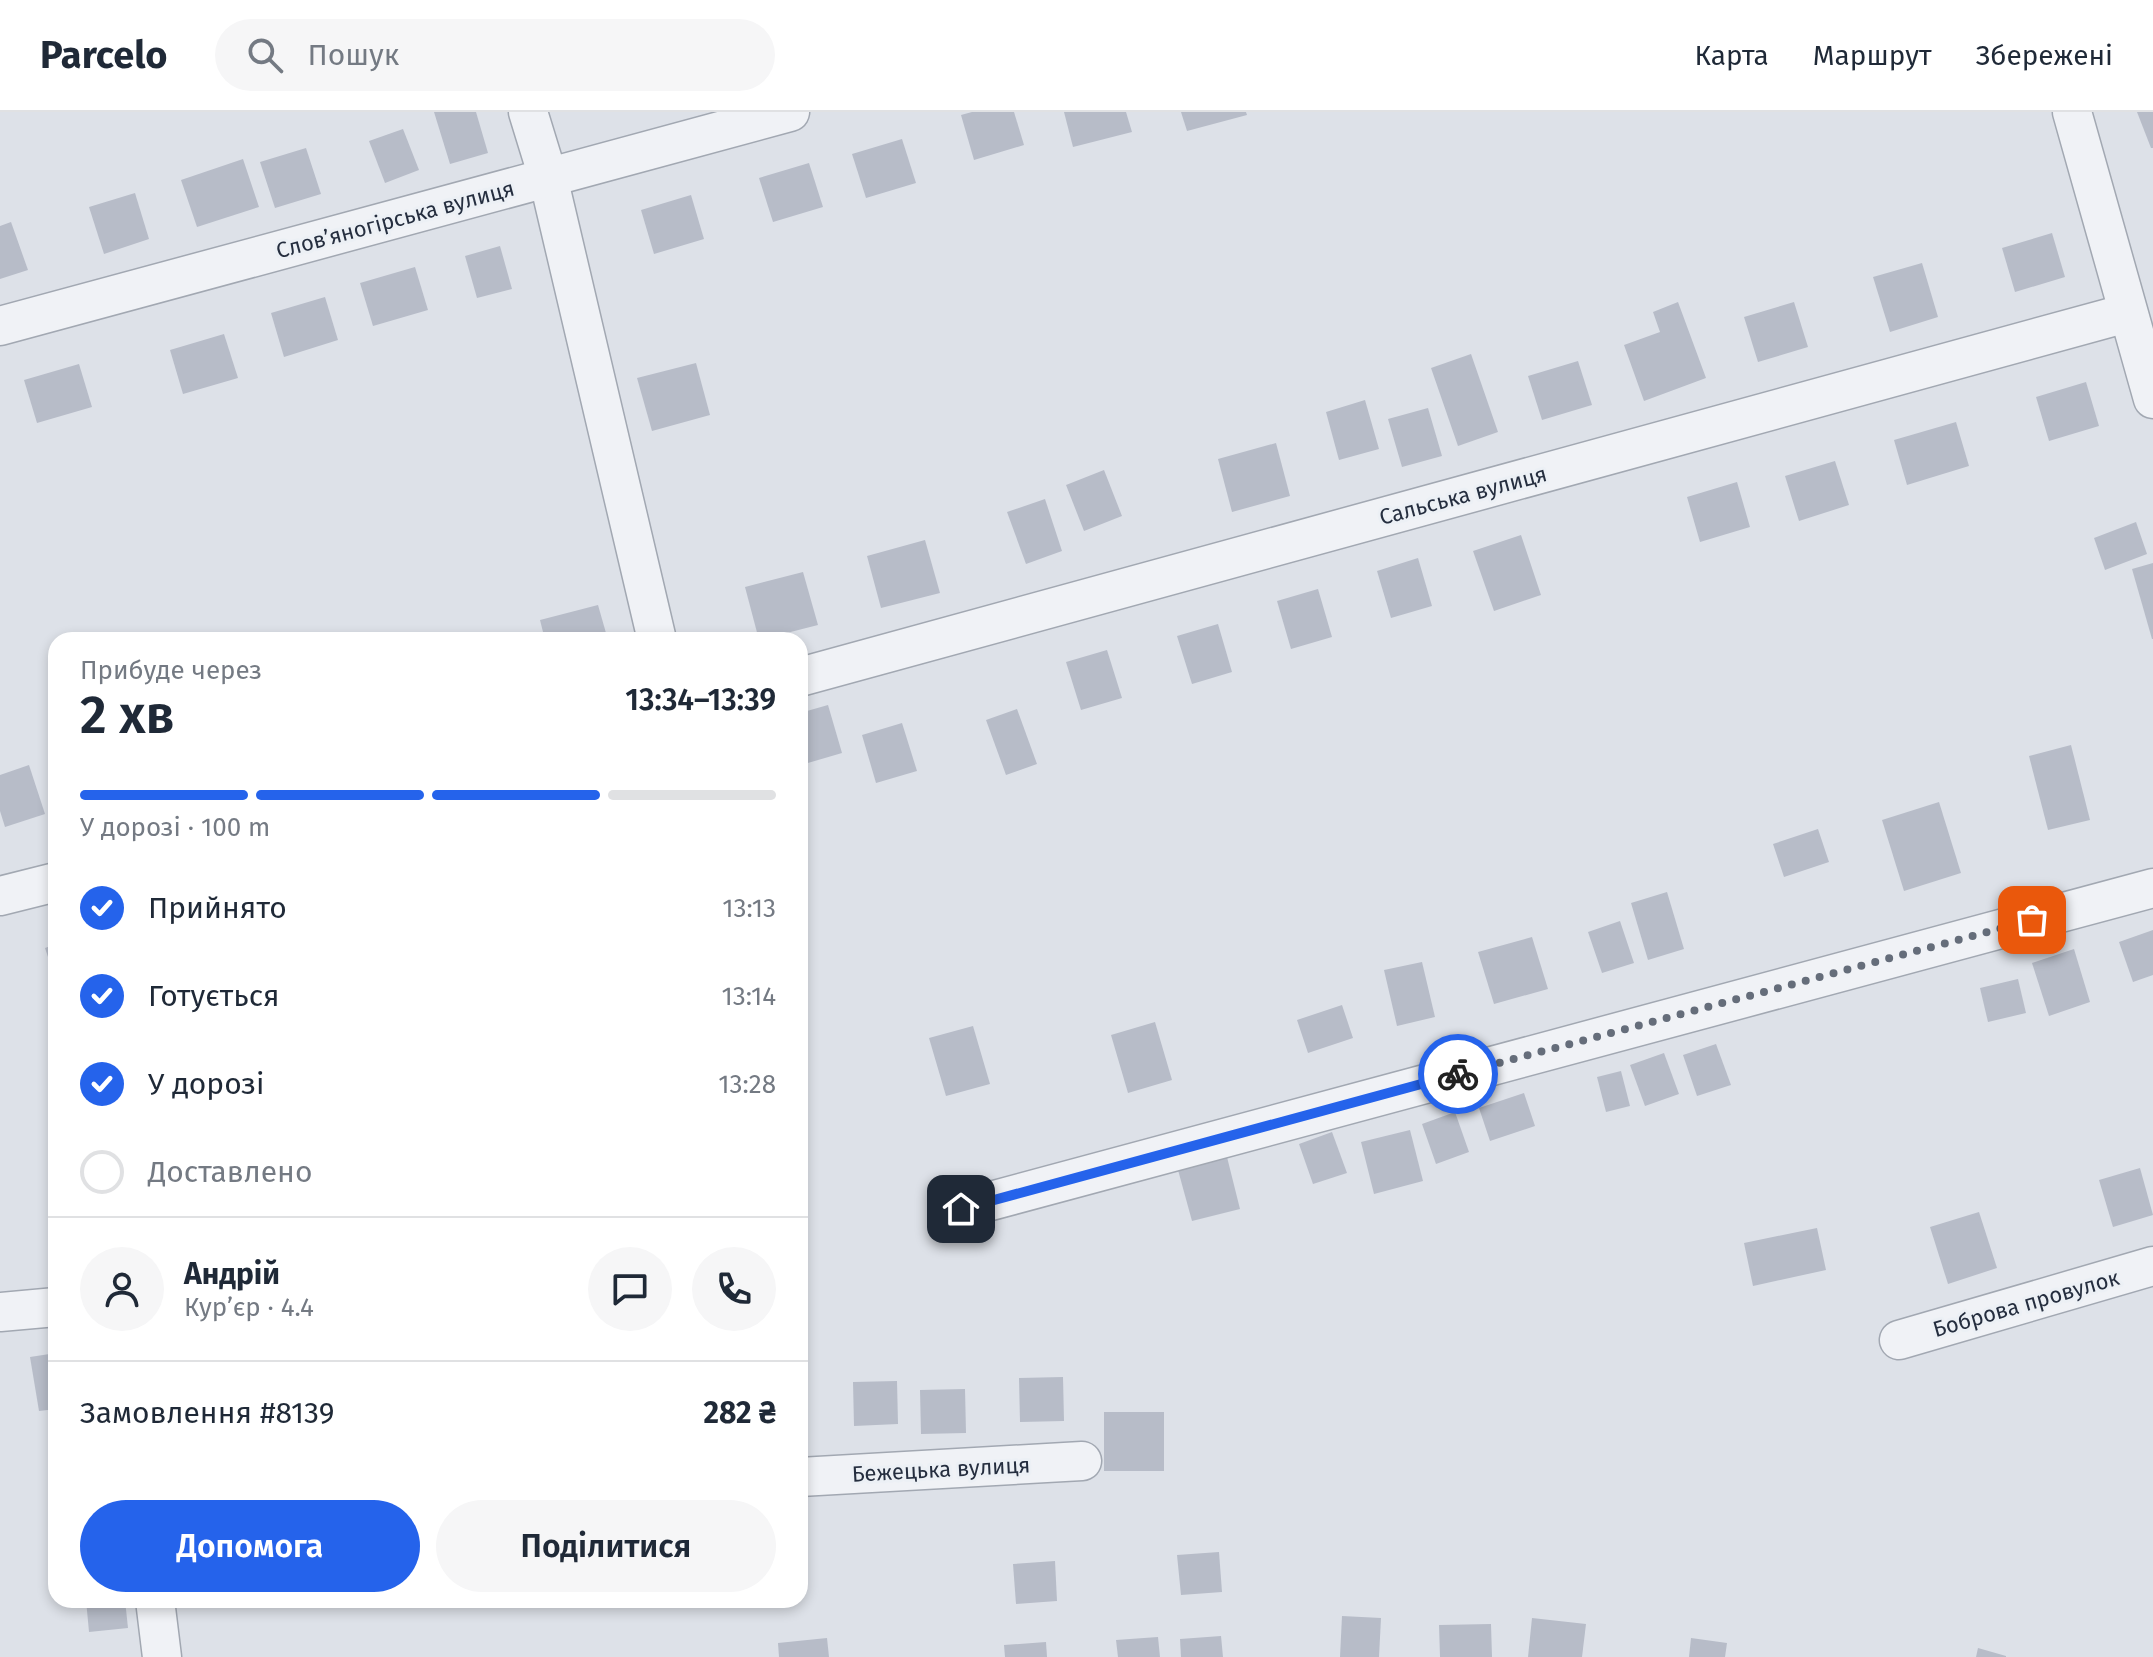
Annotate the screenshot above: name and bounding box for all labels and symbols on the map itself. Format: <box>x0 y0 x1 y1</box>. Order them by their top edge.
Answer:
street label: Слов’яногірська вулиця <box>273 175 517 264</box>
street label: Сальська вулиця <box>1376 460 1550 531</box>
pin <box>1998 886 2066 954</box>
courier <box>1418 1034 1498 1114</box>
pin <box>927 1175 995 1243</box>
street label: Боброва провулок <box>1930 1264 2123 1343</box>
street label: Бежецька вулиця <box>851 1451 1031 1488</box>

